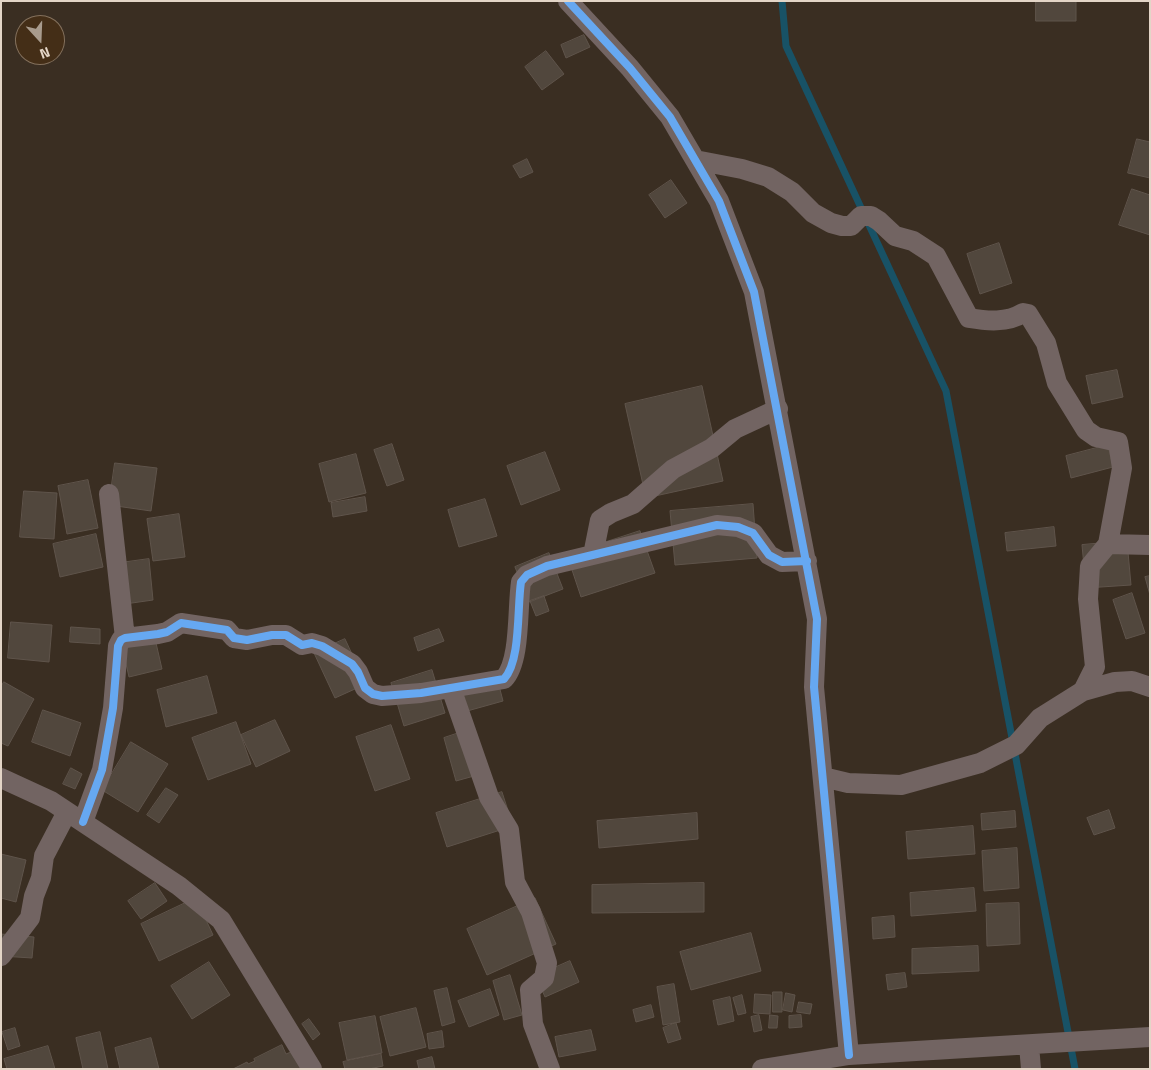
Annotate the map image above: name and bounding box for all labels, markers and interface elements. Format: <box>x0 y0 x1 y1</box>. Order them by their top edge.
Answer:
north arrow <box>15 15 65 65</box>
text: N <box>37 42 53 65</box>

